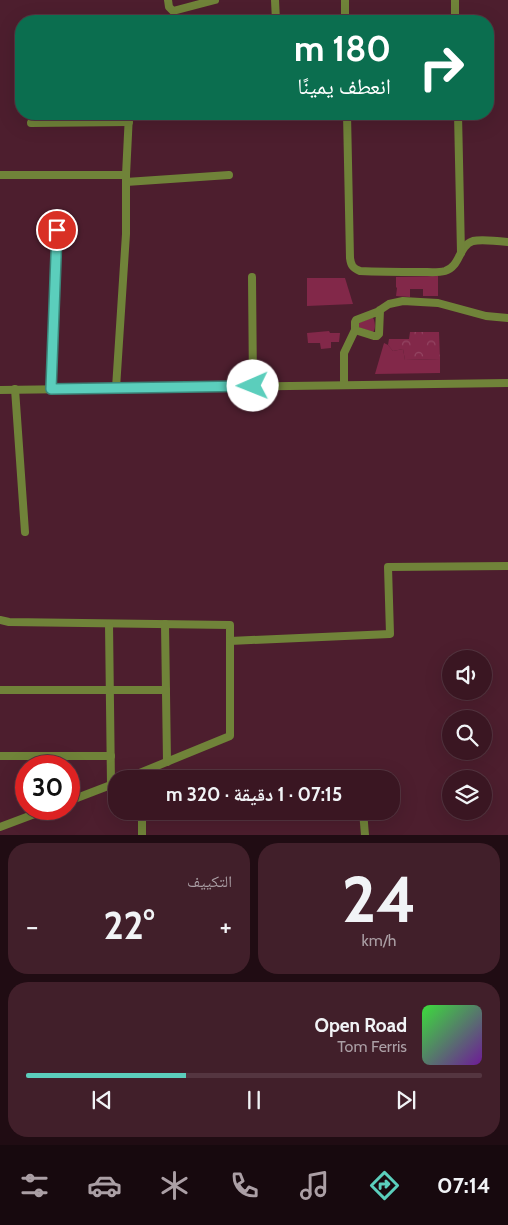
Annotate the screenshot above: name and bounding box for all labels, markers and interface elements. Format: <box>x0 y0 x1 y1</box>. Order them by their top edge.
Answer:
text: 180 m <box>294 27 391 70</box>
icon: right <box>409 35 474 100</box>
text: انعطف يمينًا <box>297 73 391 100</box>
pin <box>36 209 78 251</box>
icon: arrive <box>43 216 71 244</box>
position arrow <box>226 359 278 411</box>
map controls <box>442 650 492 820</box>
button: sound <box>442 650 492 700</box>
button: search <box>442 710 492 760</box>
speed limit sign: 30 <box>15 755 80 820</box>
button: layers <box>442 770 492 820</box>
text: 07:15 · 1 دقيقة · 320 m <box>166 783 342 806</box>
text: 24 <box>342 859 416 938</box>
text: التكييف <box>187 872 232 891</box>
text: 22° <box>103 902 155 949</box>
text: − <box>26 909 38 943</box>
text: + <box>220 909 232 943</box>
text: km/h <box>361 931 397 950</box>
text: Open Road <box>315 1014 407 1037</box>
text: Tom Ferris <box>337 1037 407 1056</box>
icon: previous <box>88 1086 116 1114</box>
icon: pause <box>240 1086 268 1114</box>
icon: next <box>392 1086 420 1114</box>
icon: filters <box>17 1168 52 1203</box>
icon: car <box>87 1168 122 1203</box>
icon: climate <box>157 1168 192 1203</box>
icon: phone <box>227 1168 262 1203</box>
icon: music <box>297 1168 332 1203</box>
icon: directions <box>367 1168 402 1203</box>
text: 07:14 <box>437 1172 491 1199</box>

